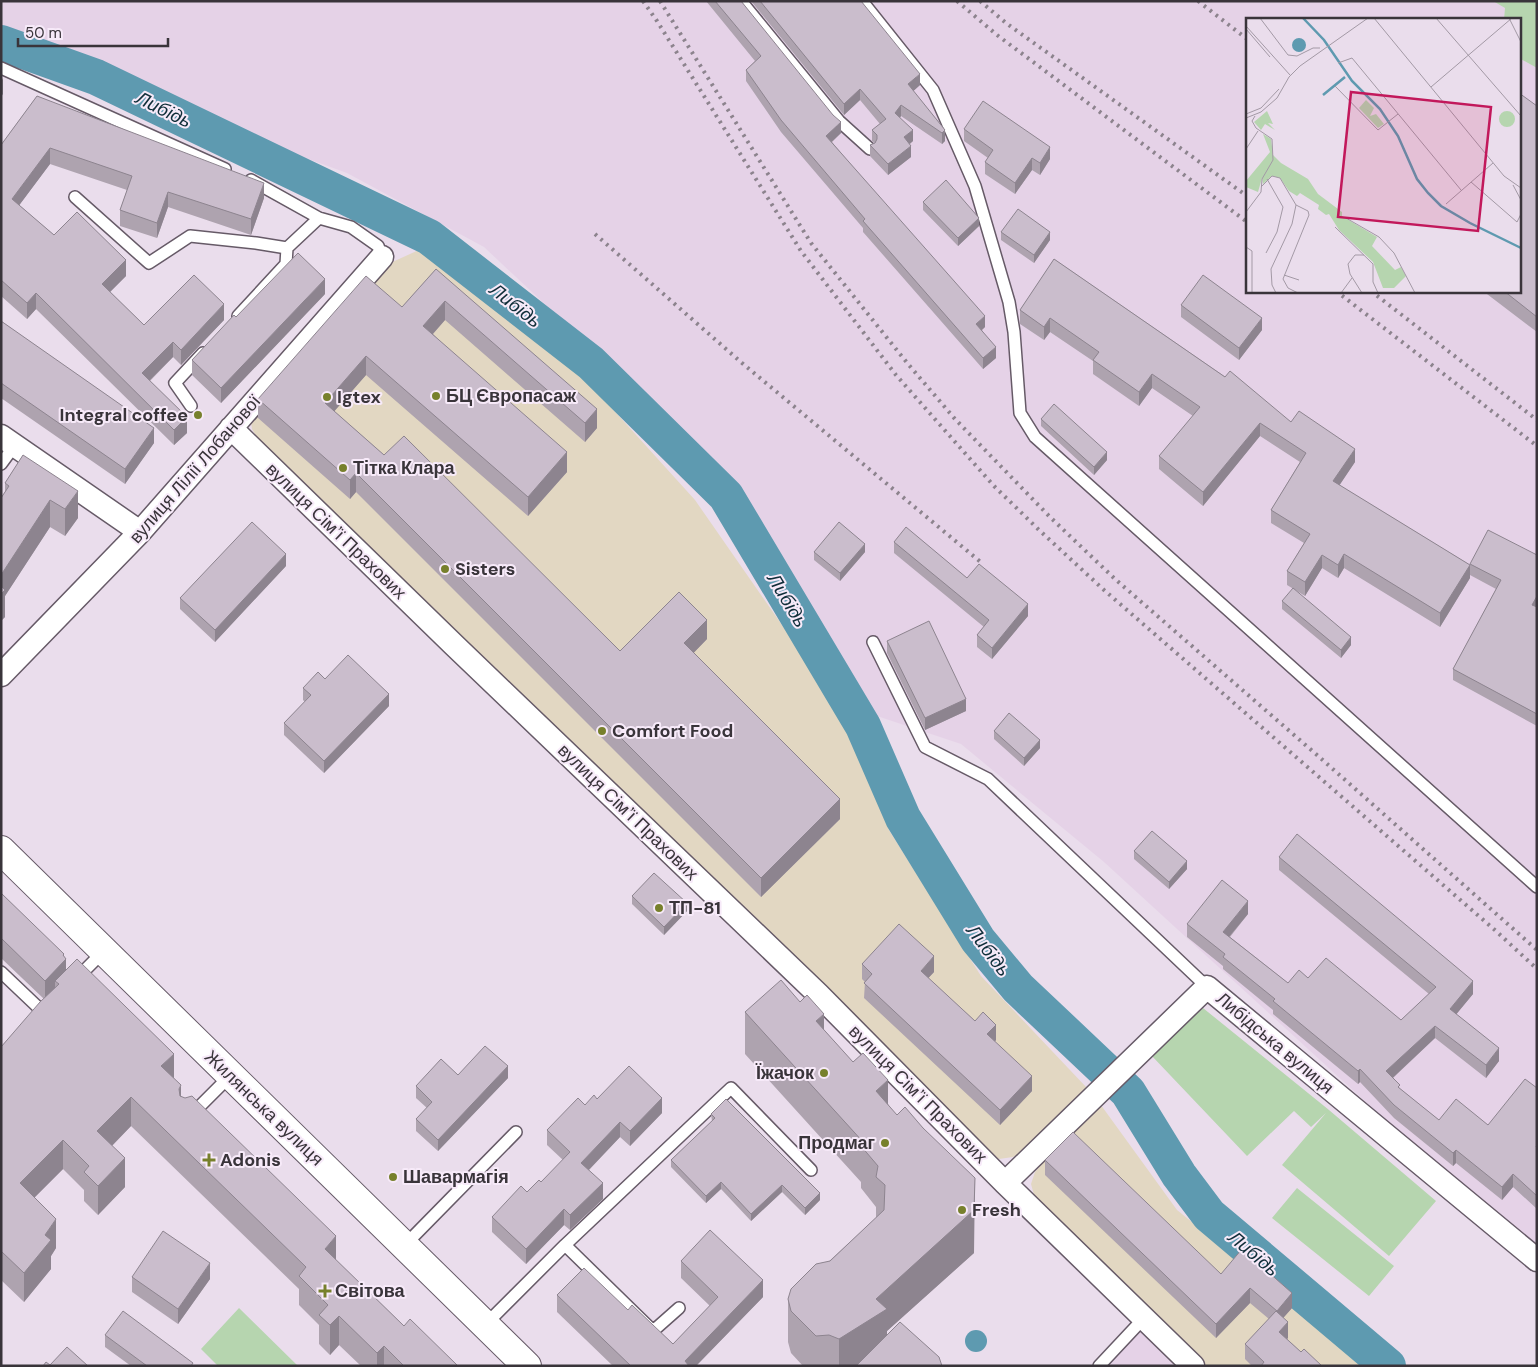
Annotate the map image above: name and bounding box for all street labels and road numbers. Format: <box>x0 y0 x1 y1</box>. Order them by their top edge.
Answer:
street label: вулиця Лілії Лобанової <box>124 390 266 548</box>
street label: вулиця Сімʼї Прахових <box>261 458 411 604</box>
street label: вулиця Сімʼї Прахових <box>553 739 703 885</box>
street label: Либідська вулиця <box>1211 987 1339 1099</box>
street label: вулиця Сімʼї Прахових <box>843 1019 993 1169</box>
street label: Жилянська вулиця <box>199 1045 329 1171</box>

